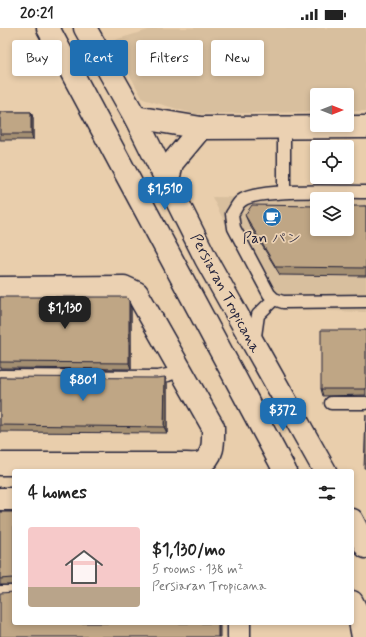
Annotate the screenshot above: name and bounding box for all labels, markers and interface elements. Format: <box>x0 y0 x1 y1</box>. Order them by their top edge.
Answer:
text: 20:21 <box>20 4 54 24</box>
chip: Buy <box>12 40 62 76</box>
chip: Rent <box>70 40 128 76</box>
chip: Filters <box>136 40 203 76</box>
chip: New <box>211 40 264 76</box>
north arrow <box>310 88 354 132</box>
map controls <box>310 88 354 236</box>
button: locate <box>310 140 354 184</box>
pin: $1,510 <box>132 177 198 211</box>
text: $1,510 <box>147 181 183 198</box>
button: layers <box>310 192 354 236</box>
cafe icon: Pan パン <box>261 206 283 228</box>
place label: Pan パン <box>243 229 301 249</box>
street label: Persiaran Tropicana <box>185 231 265 357</box>
pin: $1,130 <box>32 296 98 330</box>
text: $1,130 <box>48 300 82 317</box>
pin: $801 <box>59 368 107 402</box>
text: $801 <box>69 372 97 389</box>
pin: $372 <box>259 398 307 432</box>
text: $372 <box>269 402 297 419</box>
text: 4 homes <box>28 482 87 504</box>
icon: filters <box>316 482 338 504</box>
text: $1,130/mo <box>152 539 225 561</box>
icon: home <box>60 543 108 591</box>
text: 5 rooms · 138 m² <box>152 561 243 578</box>
text: Persiaran Tropicana <box>152 578 266 595</box>

